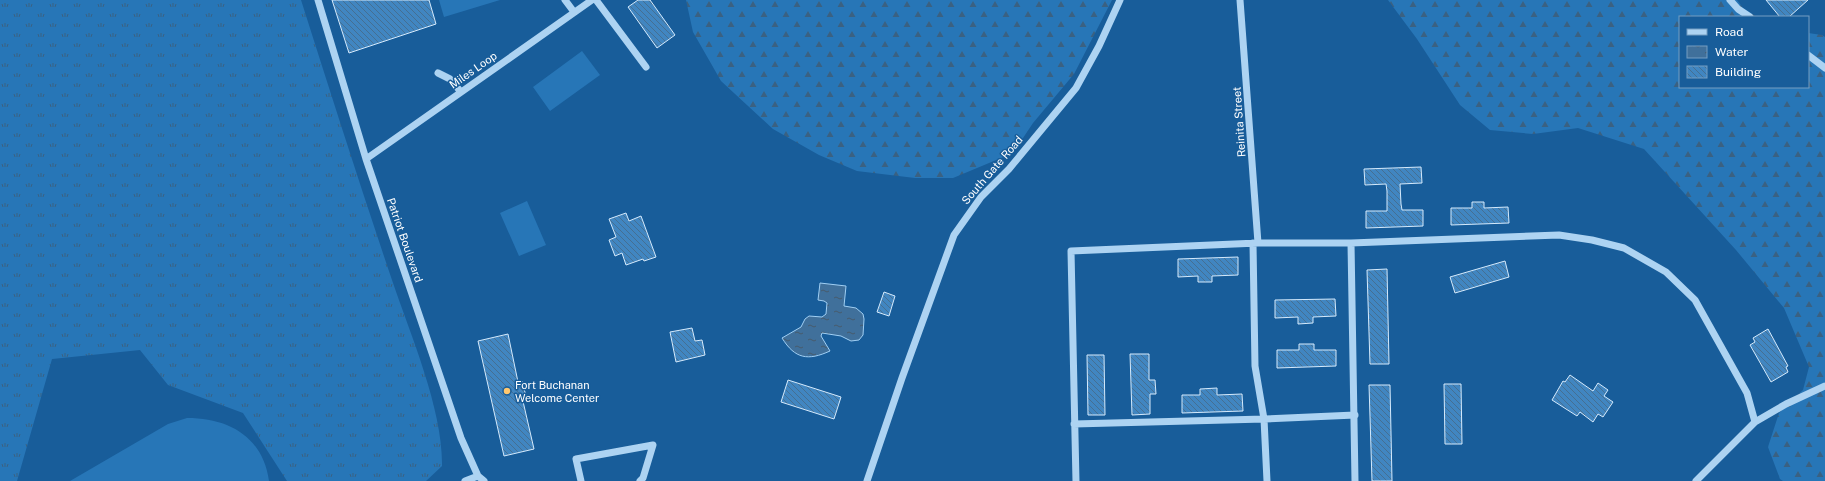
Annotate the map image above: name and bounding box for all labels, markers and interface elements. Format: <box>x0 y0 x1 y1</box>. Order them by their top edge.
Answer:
legend <box>1679 16 1809 88</box>
text: Road <box>1715 25 1743 39</box>
text: Water <box>1715 45 1749 59</box>
street label: Miles Loop <box>447 49 499 91</box>
text: Building <box>1715 65 1761 79</box>
street label: Reinita Street <box>1231 86 1247 158</box>
street label: South Gate Road <box>959 134 1025 206</box>
street label: Patriot Boulevard <box>385 196 425 284</box>
place label: Fort Buchanan Welcome Center <box>515 379 599 404</box>
marker: Fort Buchanan Welcome Center <box>502 386 512 396</box>

